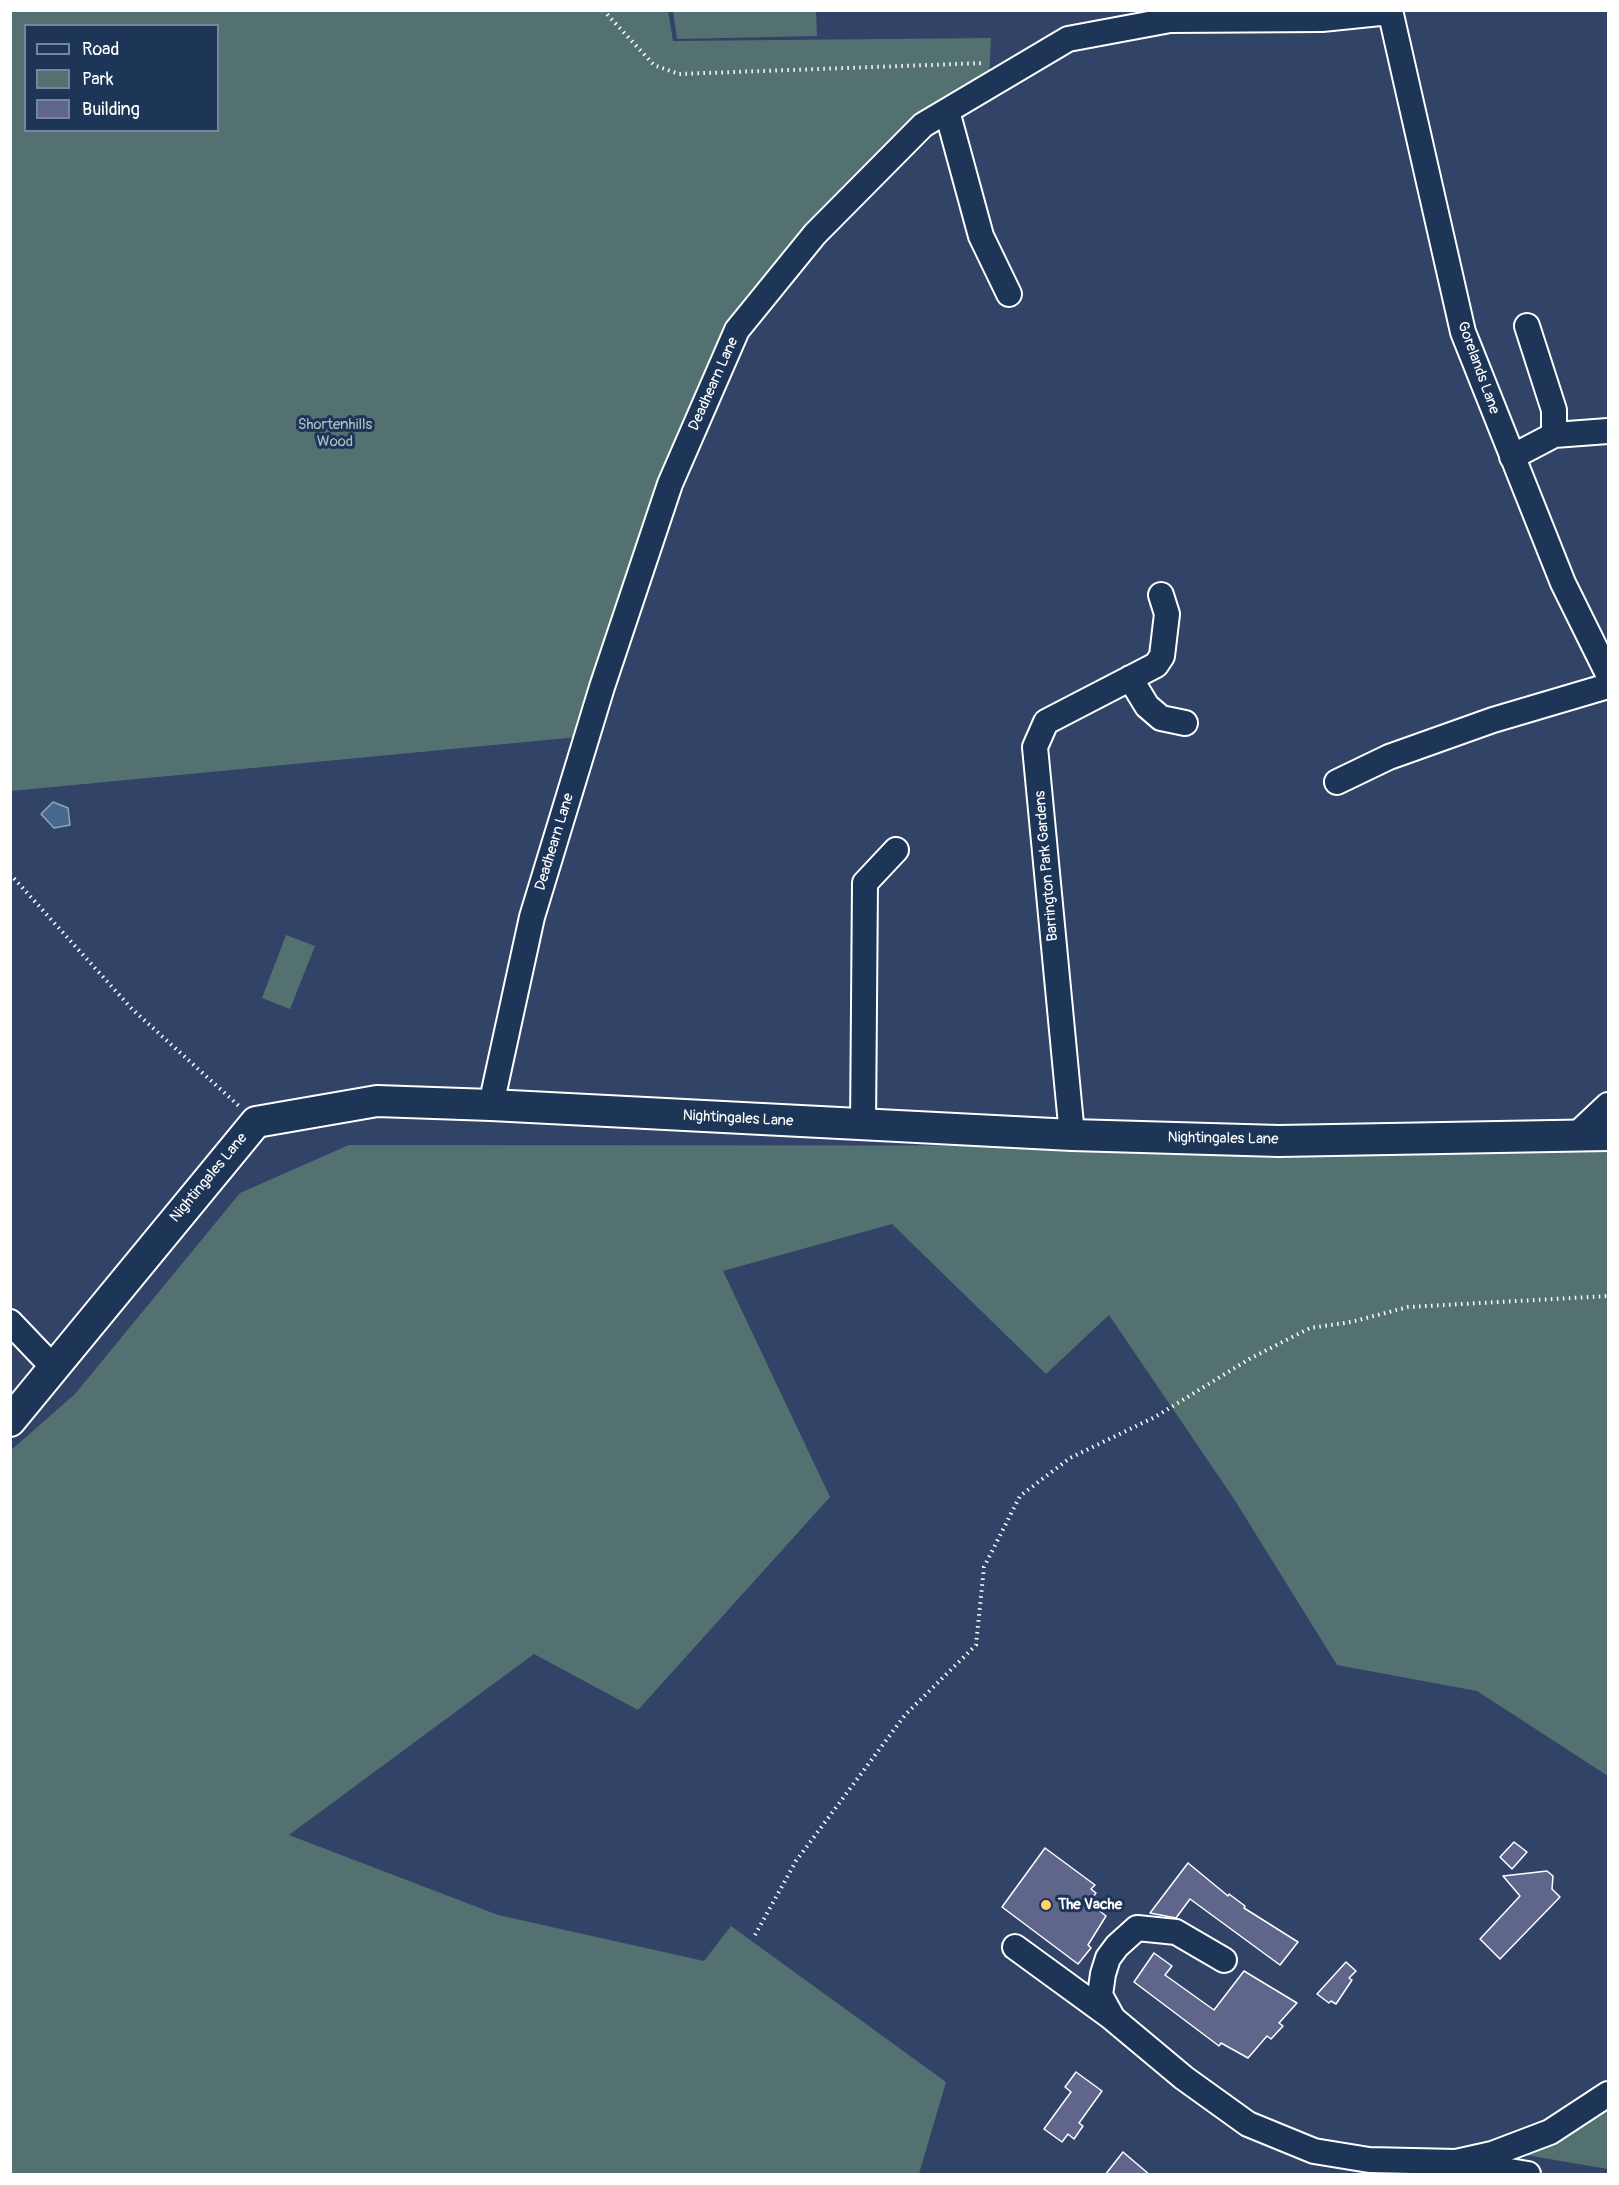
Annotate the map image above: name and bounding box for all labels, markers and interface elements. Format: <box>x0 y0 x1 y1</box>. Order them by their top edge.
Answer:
legend <box>24 24 219 132</box>
text: Road <box>82 38 119 61</box>
text: Park <box>82 68 114 91</box>
text: Building <box>82 98 140 121</box>
street label: Gorelands Lane <box>1453 319 1503 417</box>
street label: Deadhearn Lane <box>685 334 743 434</box>
park label: Shortenhills Wood <box>298 416 372 451</box>
street label: Barrington Park Gardens <box>1031 790 1063 942</box>
street label: Deadhearn Lane <box>532 791 578 893</box>
street label: Nightingales Lane <box>682 1107 794 1131</box>
street label: Nightingales Lane <box>1167 1129 1279 1149</box>
street label: Nightingales Lane <box>166 1130 252 1226</box>
place label: The Vache <box>1058 1896 1122 1914</box>
marker: The Vache <box>1039 1898 1053 1912</box>

